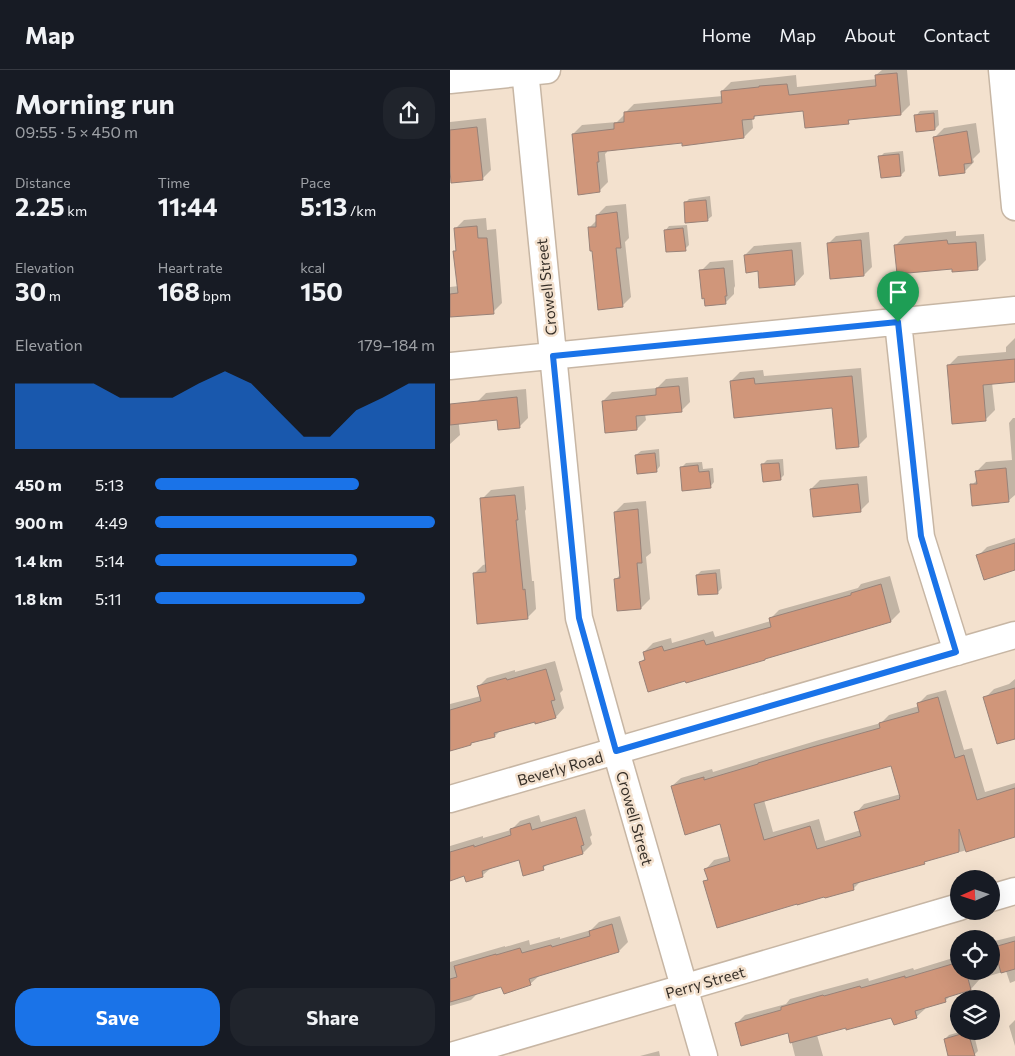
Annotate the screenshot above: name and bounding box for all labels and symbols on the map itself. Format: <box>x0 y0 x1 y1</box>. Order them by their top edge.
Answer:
street label: Crowell Street <box>532 238 560 336</box>
pin <box>877 271 919 322</box>
street label: Beverly Road <box>515 747 605 789</box>
street label: Crowell Street <box>613 769 657 867</box>
north arrow <box>950 870 1000 920</box>
street label: Perry Street <box>663 962 747 1002</box>

